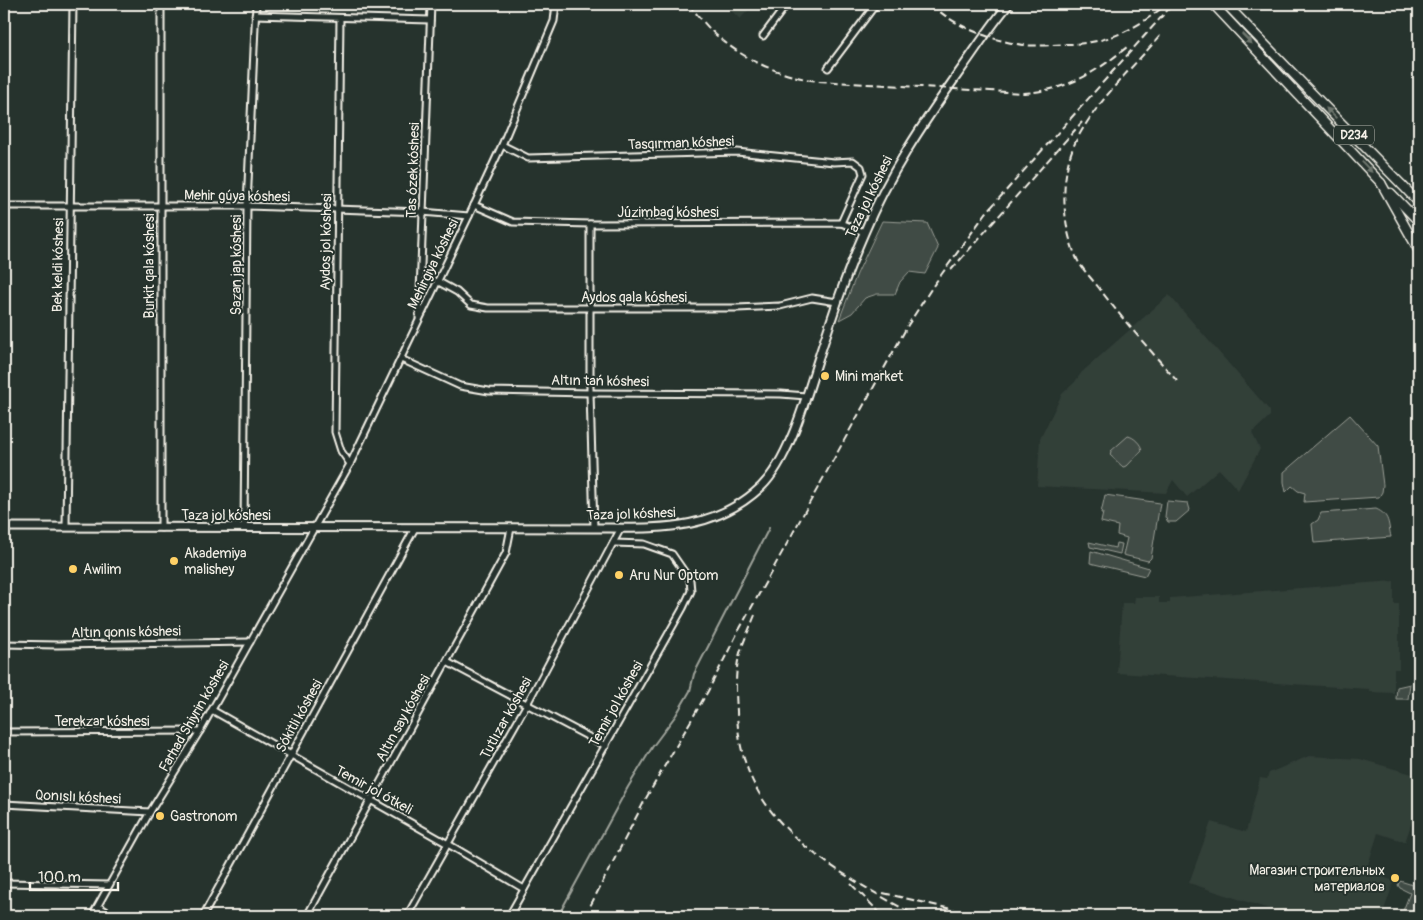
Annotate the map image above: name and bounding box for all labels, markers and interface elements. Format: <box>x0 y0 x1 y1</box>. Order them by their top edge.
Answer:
one-way arrow <box>1241 33 1253 45</box>
one-way arrow <box>1325 107 1337 119</box>
street label: Tas ózek kóshesi <box>403 122 423 218</box>
road number: D234 <box>1334 126 1374 144</box>
street label: Tasqırman kóshesi <box>627 133 735 153</box>
street label: Taza jol kóshesi <box>842 153 896 241</box>
one-way arrow <box>1361 160 1373 172</box>
street label: Mehir gúyа kóshesi <box>184 187 291 205</box>
street label: Aydos jol kóshesi <box>317 193 335 291</box>
street label: Júzimbaǵ kóshesi <box>617 204 719 221</box>
street label: Burkit qala kóshesi <box>141 213 158 318</box>
street label: Sazan jap kóshesi <box>228 214 245 315</box>
street label: Mehirgiya kóshesi <box>404 216 462 312</box>
street label: Bek keldi kóshesi <box>49 217 67 312</box>
street label: Aydos qala kóshesi <box>581 289 687 306</box>
place label: Mini market <box>835 368 904 385</box>
marker: Mini market <box>819 370 831 382</box>
street label: Altın tań kóshesi <box>551 372 650 390</box>
street label: Taza jol kóshesi <box>586 504 676 524</box>
street label: Taza jol kóshesi <box>181 507 271 524</box>
place label: Akademiya malishey <box>184 545 247 578</box>
marker: Akademiya malishey <box>168 555 180 567</box>
place label: Awilim <box>83 561 122 578</box>
marker: Awilim <box>67 563 79 575</box>
place label: Aru Nur Optom <box>629 567 718 584</box>
marker: Aru Nur Optom <box>613 569 625 581</box>
street label: Altın qonıs kóshesi <box>71 623 181 641</box>
street label: Farhad Shiyrin kóshesi <box>155 657 233 775</box>
street label: Temir jol kóshesi <box>585 658 647 750</box>
street label: Altın say kóshesi <box>372 671 434 764</box>
street label: Tutlızar kóshesi <box>477 674 536 762</box>
street label: Sókitli kóshesi <box>272 676 326 755</box>
street label: Terekzar kóshesi <box>54 713 150 730</box>
street label: Temir jol ótkeli <box>332 762 416 818</box>
street label: Qonıslı kóshesi <box>35 786 122 808</box>
place label: Gastronom <box>170 808 238 825</box>
marker: Gastronom <box>154 810 166 822</box>
scale bar <box>30 860 118 892</box>
place label: Магазин строительных материалов <box>1249 862 1385 895</box>
text: 100 m <box>38 868 81 887</box>
marker: Магазин строительных материалов <box>1389 872 1401 884</box>

